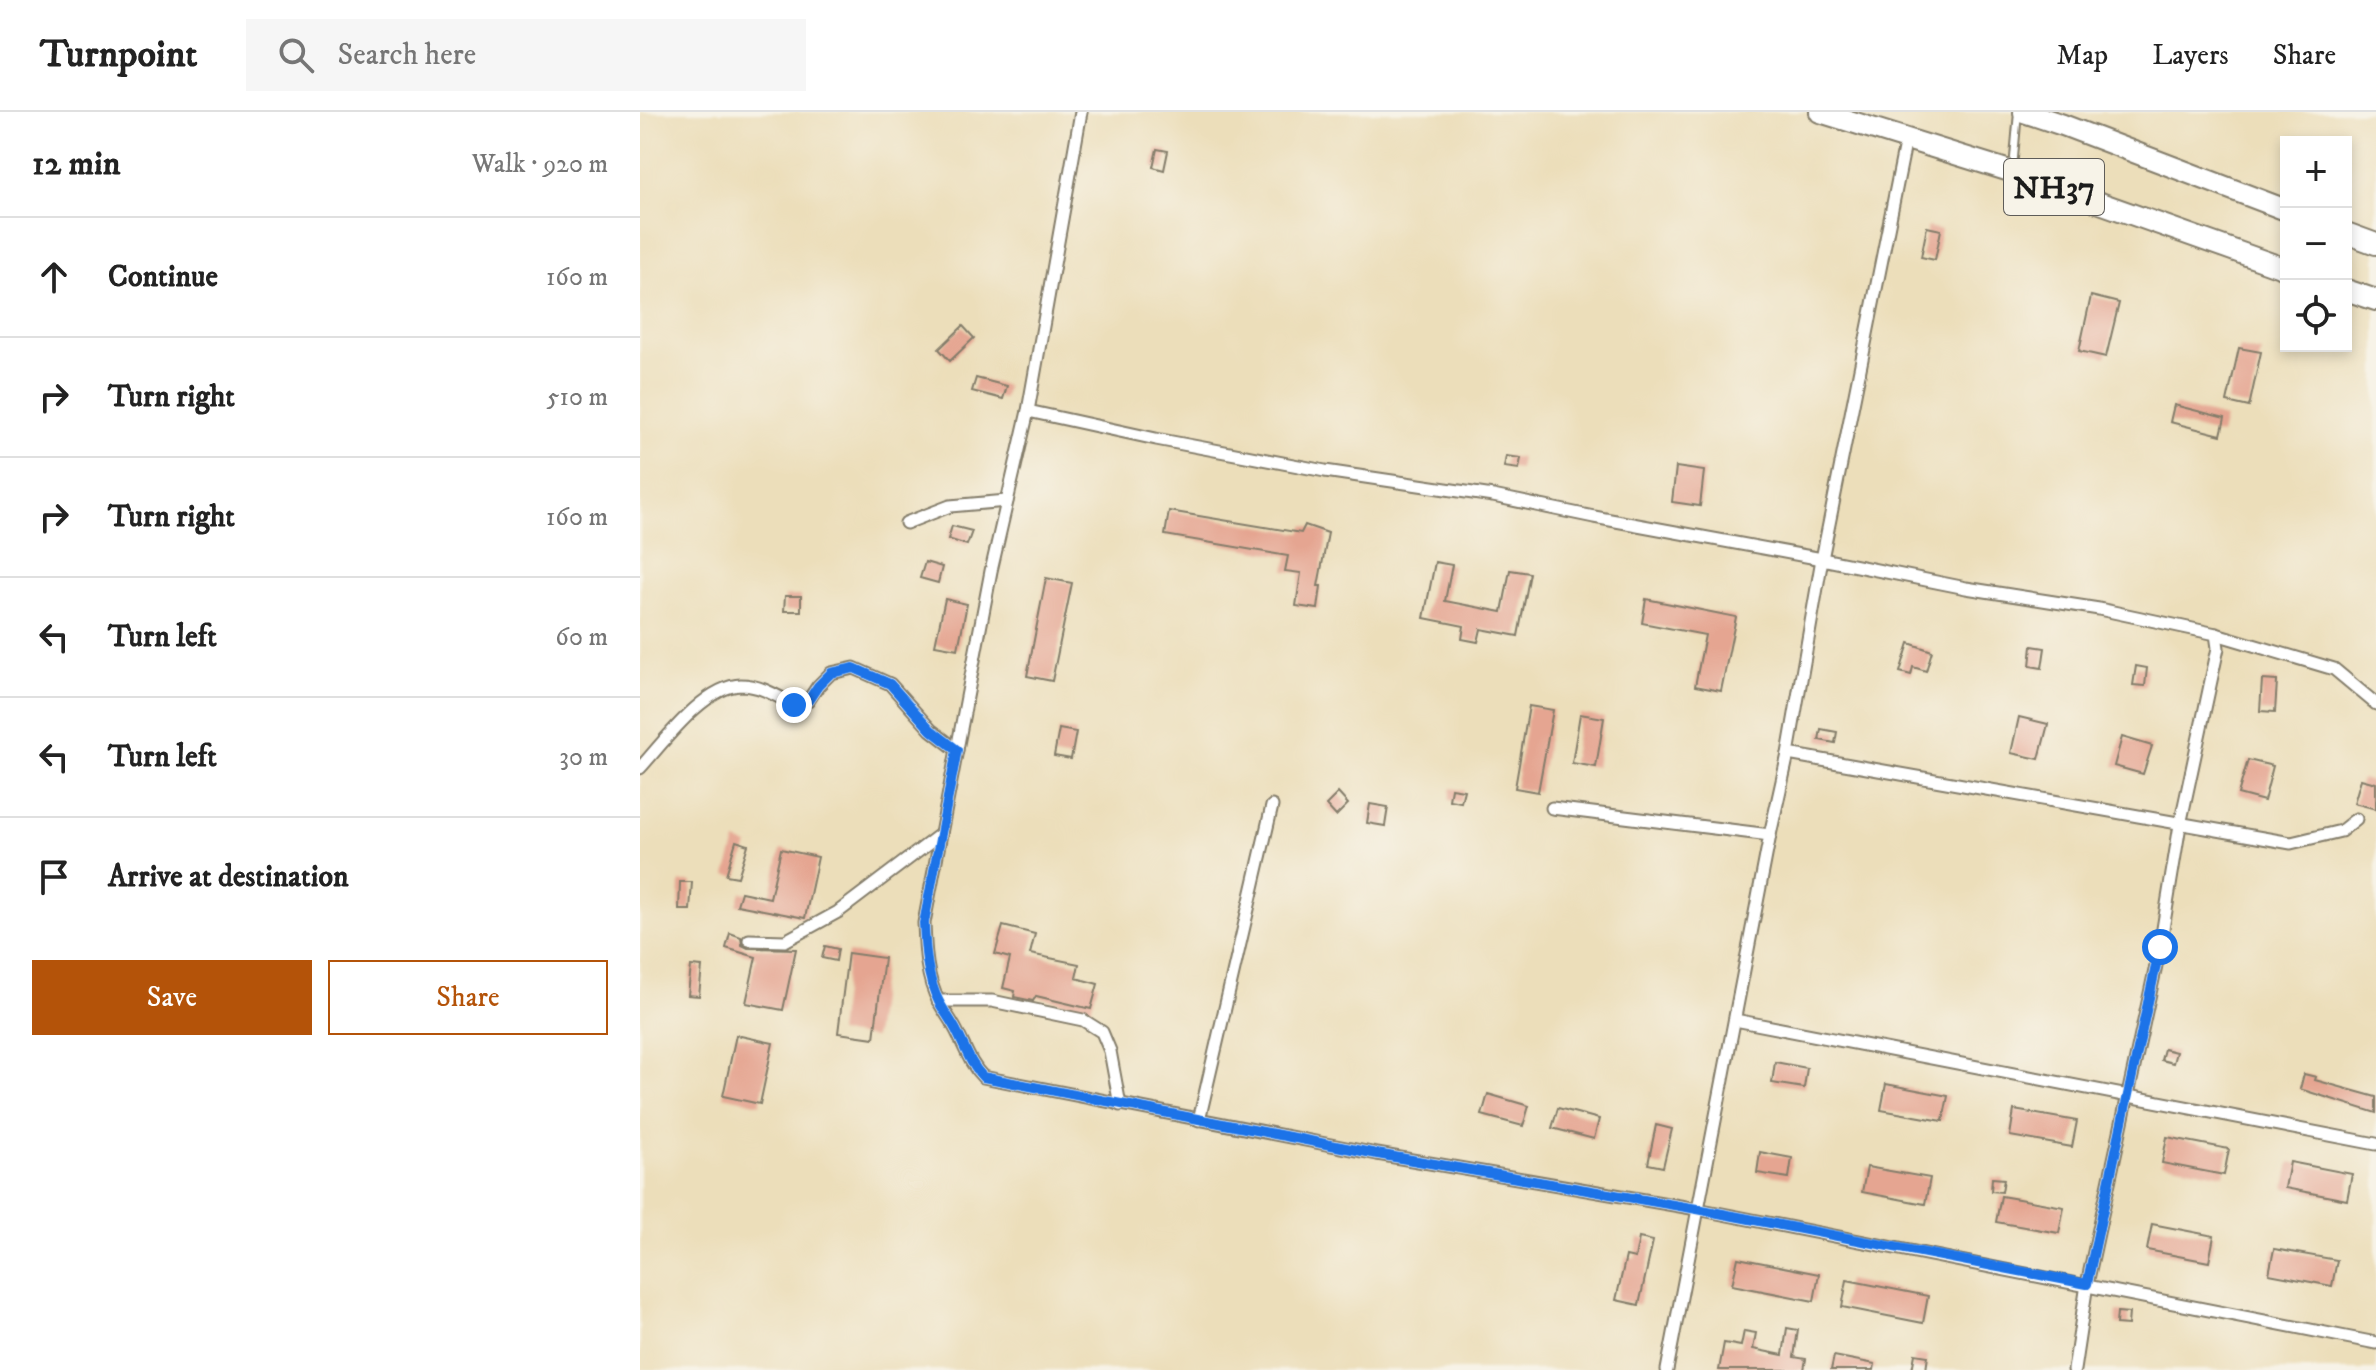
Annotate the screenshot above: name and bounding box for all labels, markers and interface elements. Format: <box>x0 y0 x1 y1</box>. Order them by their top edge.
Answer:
search box <box>246 19 806 91</box>
text: Turnpoint <box>40 31 198 79</box>
icon: search <box>274 33 318 77</box>
text: Search here <box>338 37 476 74</box>
text: Map <box>2057 38 2108 73</box>
text: Layers <box>2152 38 2229 73</box>
text: Share <box>2273 38 2336 73</box>
map controls <box>2280 136 2352 352</box>
button: + <box>2280 136 2352 208</box>
text: 12 min <box>32 143 121 185</box>
text: Walk · 920 m <box>472 148 608 181</box>
road number: NH37 <box>2004 159 2104 215</box>
button: − <box>2280 208 2352 280</box>
icon: ahead <box>32 255 76 299</box>
text: Continue <box>108 259 218 296</box>
text: 160 m <box>546 261 608 294</box>
button: locate <box>2280 280 2352 352</box>
icon: right <box>32 375 76 419</box>
text: Turn right <box>108 379 235 416</box>
text: 510 m <box>547 381 608 414</box>
icon: right <box>32 495 76 539</box>
text: Turn right <box>108 499 235 536</box>
text: 160 m <box>546 501 608 534</box>
icon: left <box>32 615 76 659</box>
text: Turn left <box>108 619 217 656</box>
text: 60 m <box>555 621 608 654</box>
route end <box>776 687 812 723</box>
icon: left <box>32 735 76 779</box>
text: Turn left <box>108 739 217 776</box>
text: 30 m <box>559 741 608 774</box>
icon: arrive <box>32 855 76 899</box>
text: Arrive at destination <box>108 859 349 896</box>
route start <box>2142 929 2178 965</box>
button: Save <box>32 960 312 1035</box>
button: Share <box>328 960 608 1035</box>

